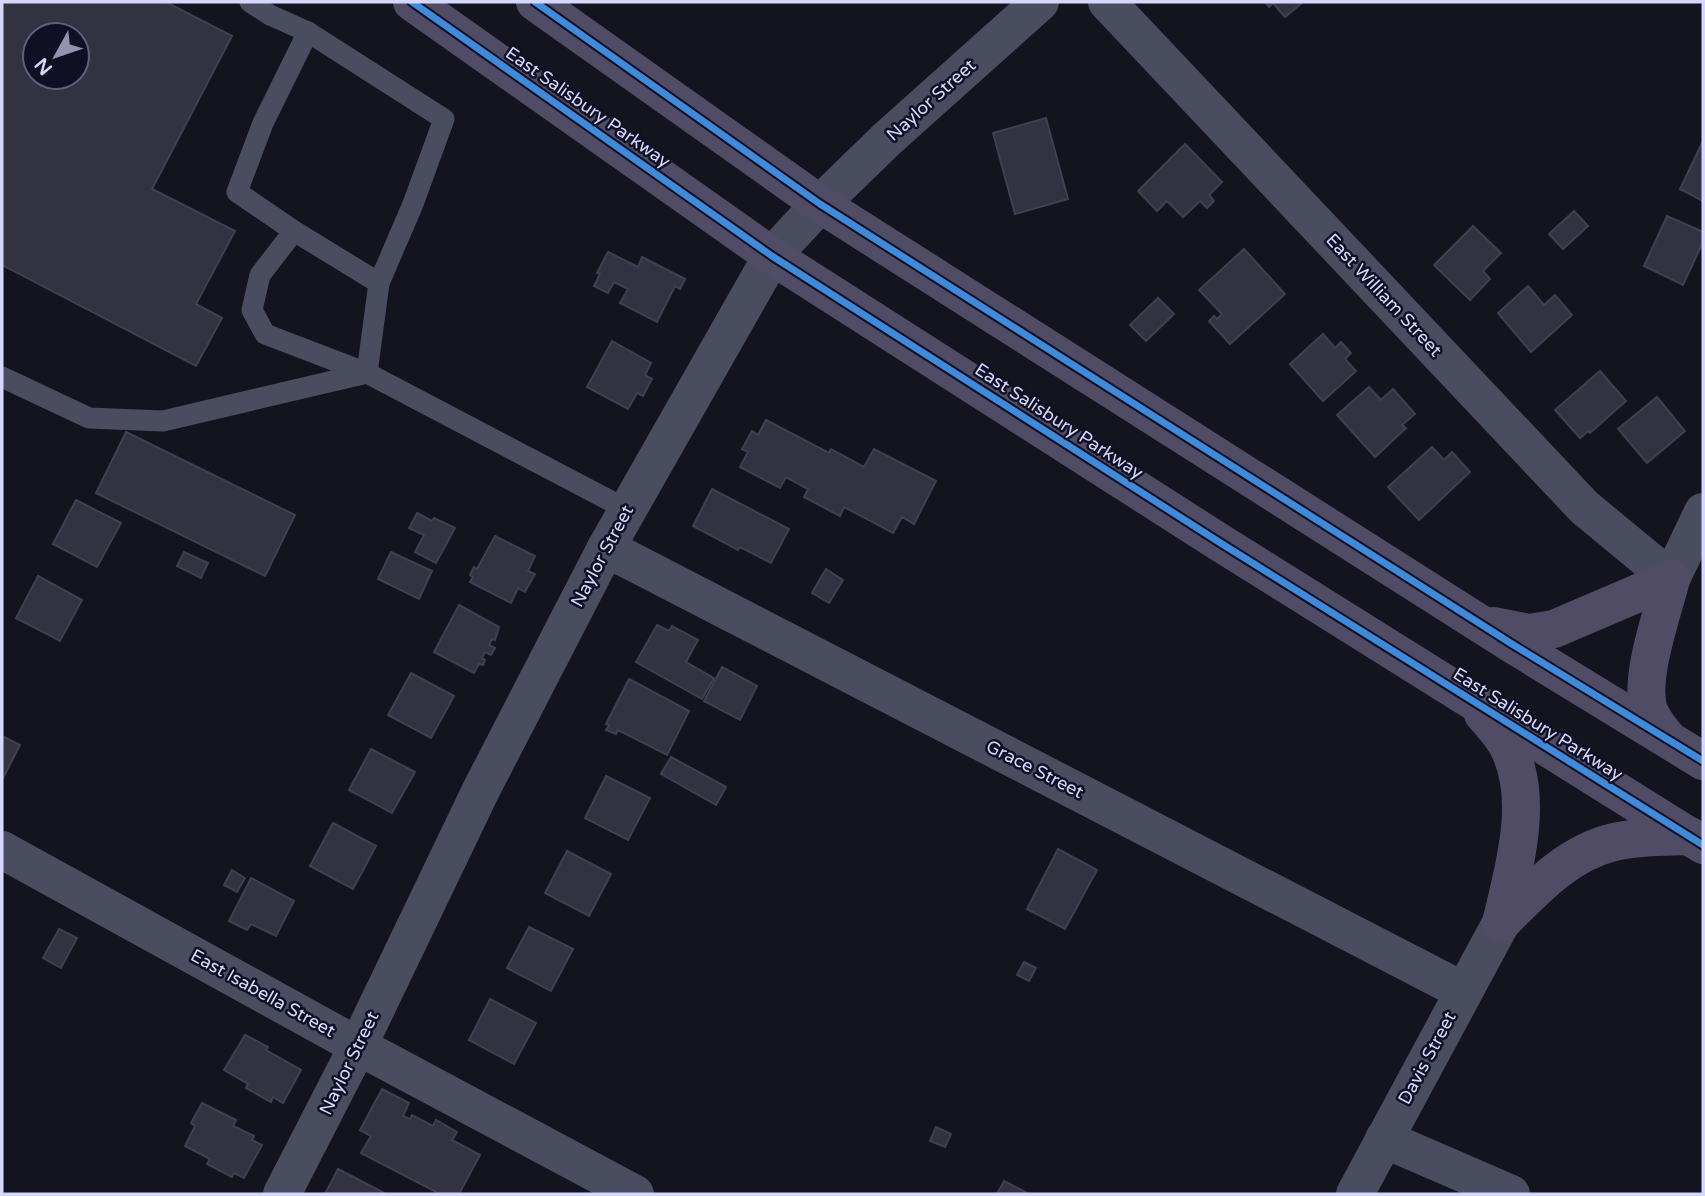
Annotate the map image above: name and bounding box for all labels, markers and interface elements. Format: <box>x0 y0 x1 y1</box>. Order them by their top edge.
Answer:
north arrow <box>21 21 91 91</box>
street label: East Salisbury Parkway <box>501 42 675 172</box>
text: N <box>30 53 57 79</box>
street label: Naylor Street <box>882 54 980 146</box>
street label: East William Street <box>1321 229 1447 361</box>
street label: East Salisbury Parkway <box>971 358 1148 484</box>
street label: Naylor Street <box>566 501 638 611</box>
street label: East Salisbury Parkway <box>1449 663 1627 785</box>
street label: Grace Street <box>983 735 1088 803</box>
street label: East Isabella Street <box>187 944 339 1042</box>
street label: Naylor Street <box>314 1008 384 1118</box>
street label: Davis Street <box>1393 1008 1461 1108</box>

